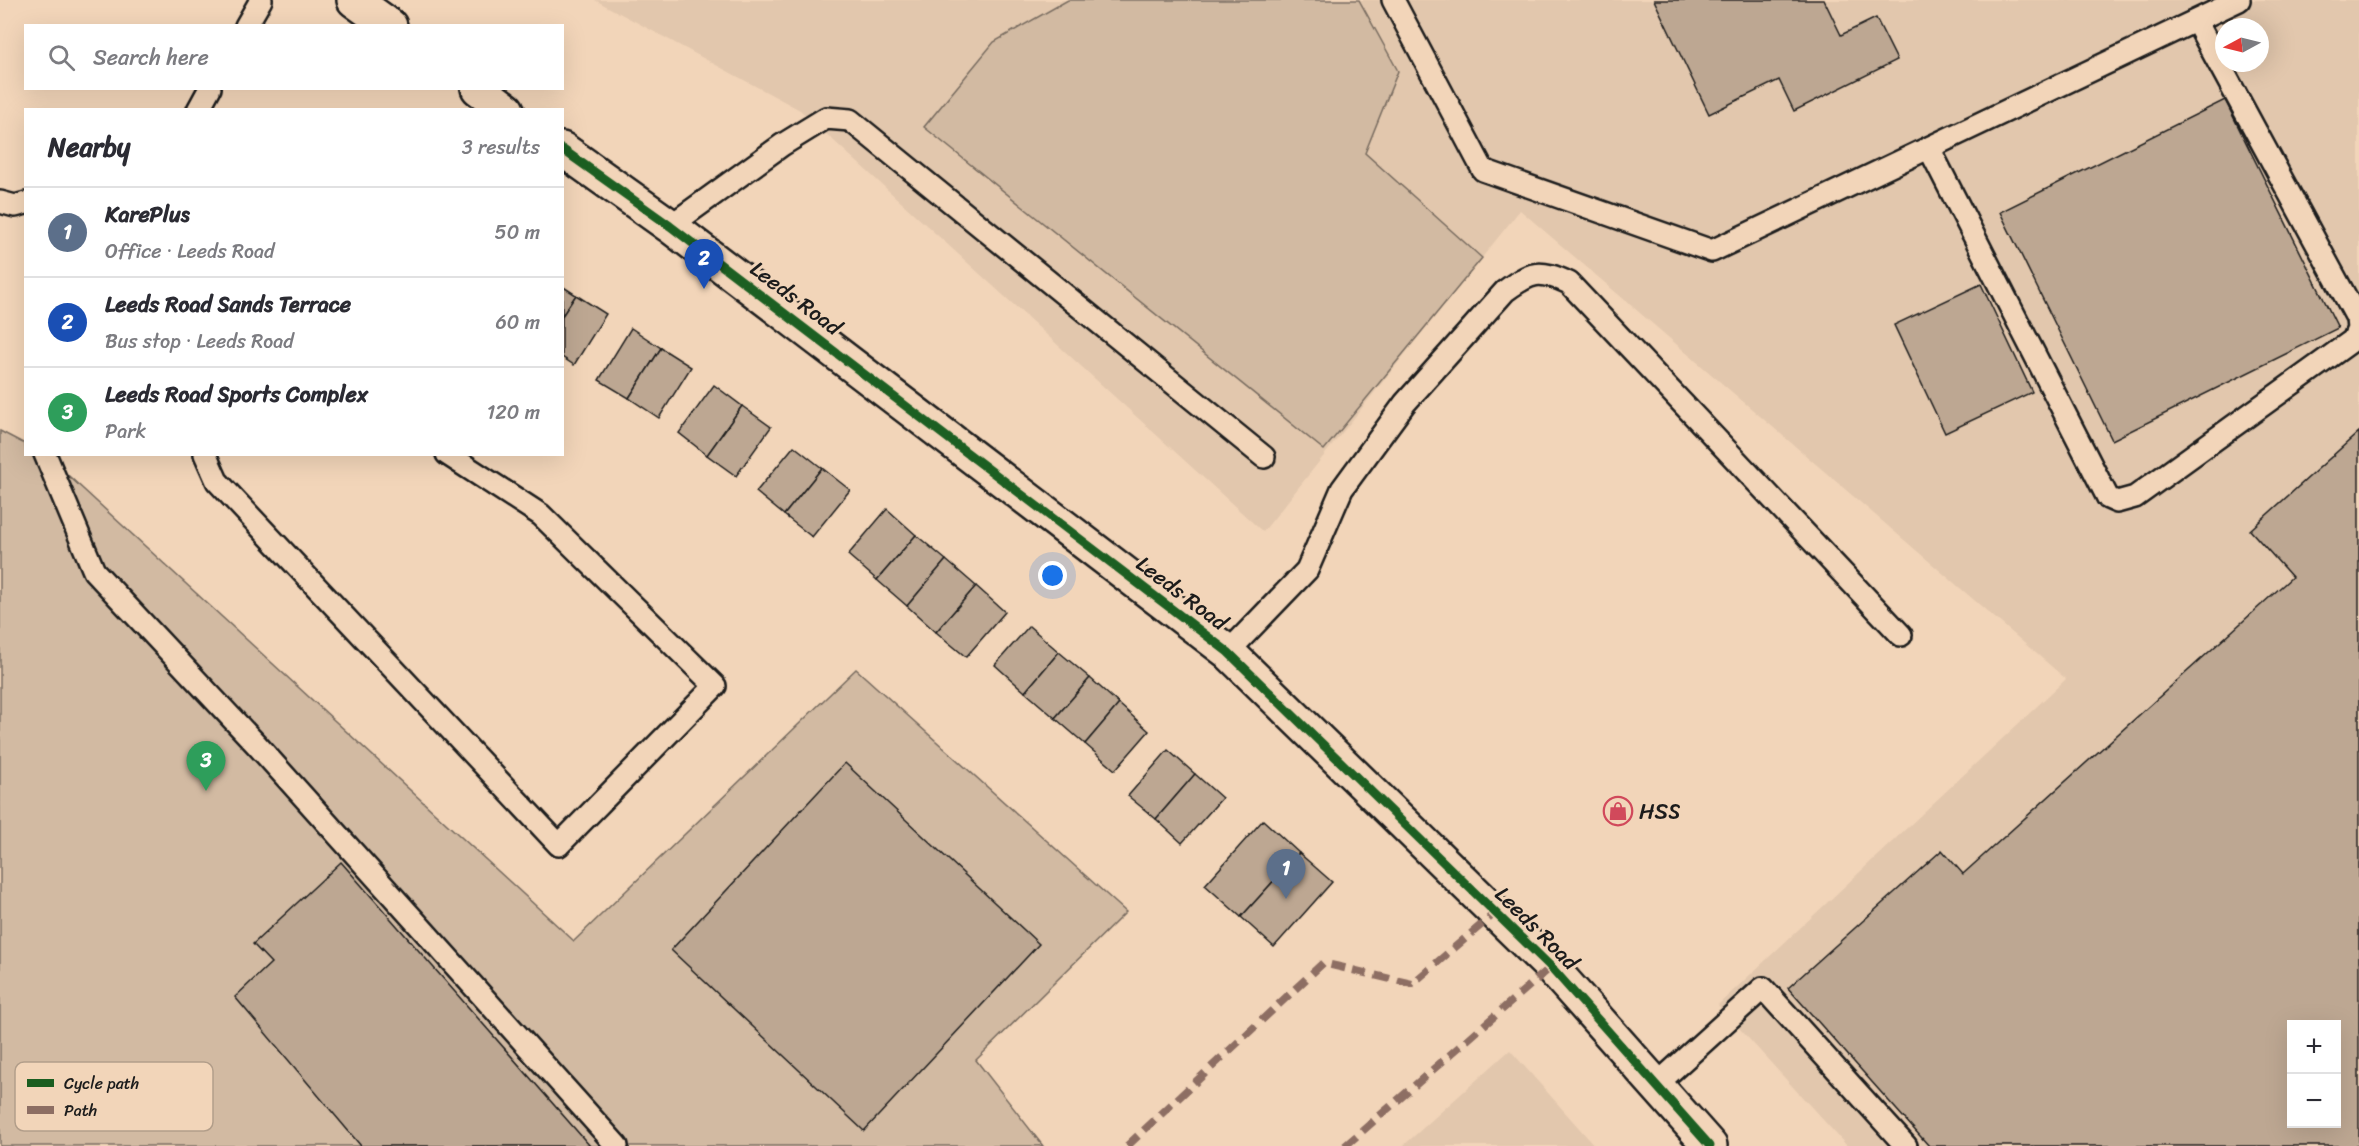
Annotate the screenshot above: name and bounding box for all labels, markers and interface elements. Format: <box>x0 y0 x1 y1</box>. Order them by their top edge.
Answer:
north arrow <box>2215 18 2269 72</box>
search box <box>24 24 564 90</box>
text: Search here <box>93 38 209 77</box>
icon: search <box>45 41 78 74</box>
text: Nearby <box>48 124 130 170</box>
text: 3 results <box>462 130 540 165</box>
text: KarePlus <box>105 195 190 234</box>
text: 1 <box>63 215 72 250</box>
text: 50 m <box>495 215 540 250</box>
text: Office · Leeds Road <box>105 234 275 269</box>
pin: 2 <box>684 240 724 289</box>
street label: Leeds Road <box>741 250 852 347</box>
text: Leeds Road Sands Terrace <box>105 285 351 324</box>
text: 2 <box>62 305 73 340</box>
text: 60 m <box>495 305 540 340</box>
text: Bus stop · Leeds Road <box>105 324 294 359</box>
text: Leeds Road Sports Complex <box>105 375 368 414</box>
text: 3 <box>62 395 73 430</box>
text: 120 m <box>487 395 540 430</box>
text: Park <box>105 414 146 449</box>
street label: Leeds Road <box>1127 545 1238 642</box>
your location <box>1038 561 1067 590</box>
pin: 3 <box>186 742 226 791</box>
place label: HSS <box>1639 792 1680 831</box>
shop icon: HSS <box>1602 795 1634 827</box>
pin: 1 <box>1266 850 1306 899</box>
street label: Leeds Road <box>1485 876 1590 981</box>
map controls <box>2287 1020 2341 1128</box>
button: + <box>2287 1020 2341 1074</box>
legend <box>15 1062 213 1131</box>
text: Cycle path <box>64 1069 139 1098</box>
button: − <box>2287 1074 2341 1128</box>
text: Path <box>64 1096 97 1125</box>

